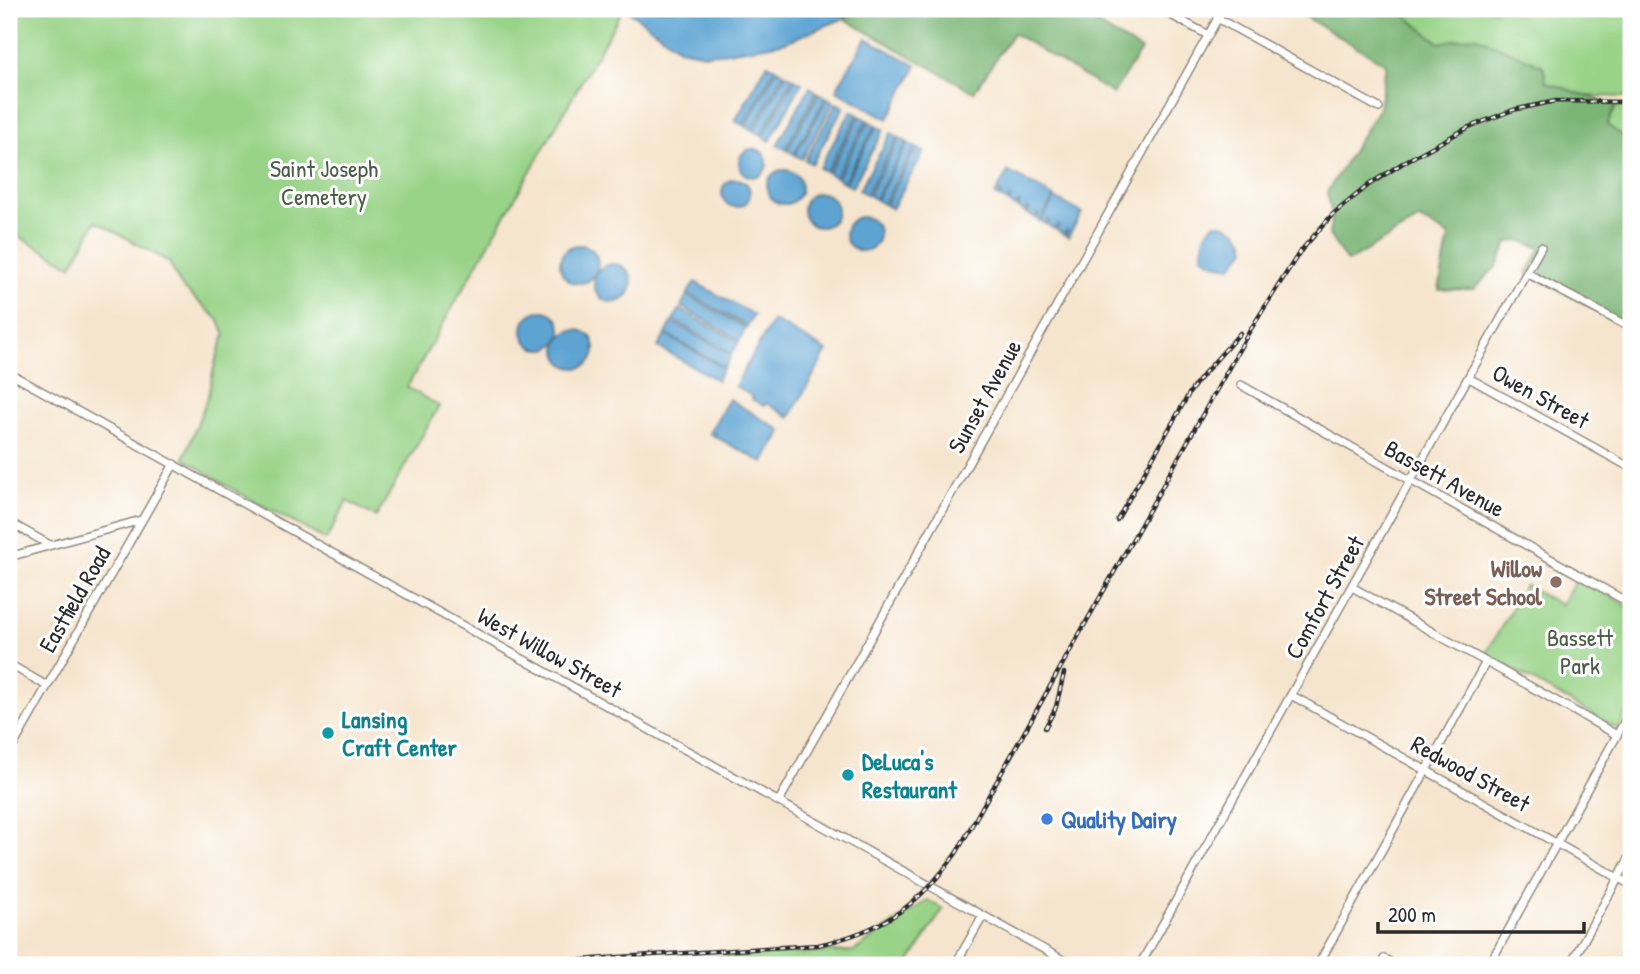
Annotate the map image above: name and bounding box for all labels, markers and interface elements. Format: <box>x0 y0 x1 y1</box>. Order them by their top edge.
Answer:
park label: Saint Joseph Cemetery <box>270 152 378 212</box>
street label: Sunset Avenue <box>940 333 1028 458</box>
street label: Owen Street <box>1487 356 1596 436</box>
street label: Bassett Avenue <box>1379 432 1511 524</box>
street label: Comfort Street <box>1277 529 1371 664</box>
street label: Eastfield Road <box>31 540 117 658</box>
place label: Willow Street School <box>1424 552 1543 612</box>
marker: Willow Street School <box>1548 574 1564 590</box>
street label: West Willow Street <box>472 599 628 705</box>
park label: Bassett Park <box>1547 621 1614 681</box>
place label: Lansing Craft Center <box>342 703 458 763</box>
marker: Lansing Craft Center <box>320 725 336 741</box>
street label: Redwood Street <box>1406 727 1537 819</box>
place label: DeLuca's Restaurant <box>862 745 957 805</box>
marker: DeLuca's Restaurant <box>840 767 856 783</box>
place label: Quality Dairy <box>1061 803 1177 836</box>
marker: Quality Dairy <box>1039 811 1055 827</box>
scale bar <box>1378 890 1584 934</box>
text: 200 m <box>1388 900 1436 929</box>

